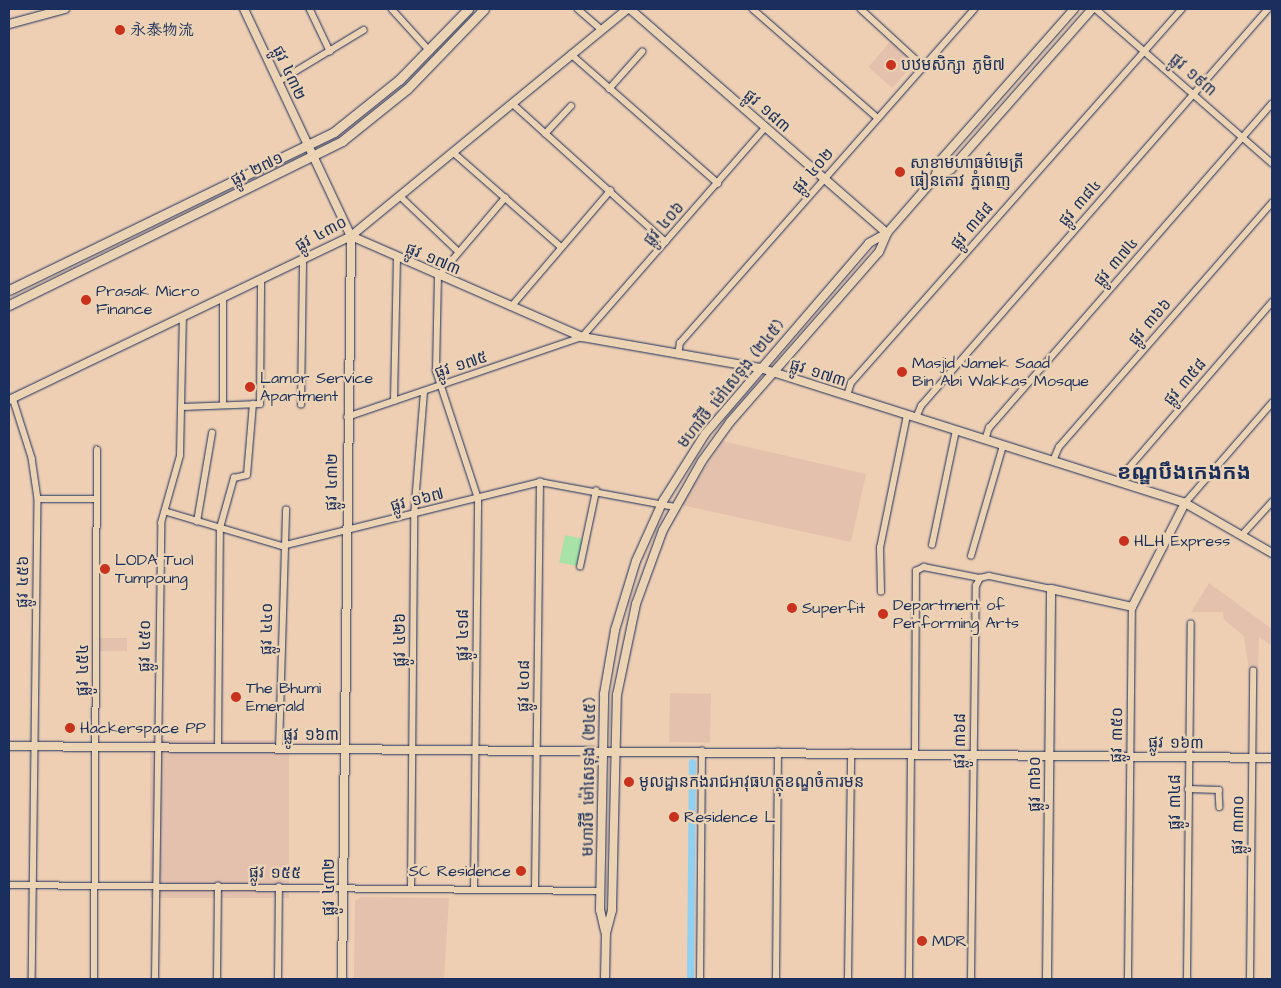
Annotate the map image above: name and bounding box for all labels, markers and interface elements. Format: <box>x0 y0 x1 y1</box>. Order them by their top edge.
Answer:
place label: 永泰物流 <box>130 20 194 40</box>
marker: 永泰物流 <box>114 24 126 36</box>
street label: ផ្លូវ ៤៣២ <box>268 43 310 103</box>
street label: ផ្លូវ ១៩៣ <box>1166 49 1220 101</box>
place label: បឋមសិក្សា ភូមិ៧ <box>901 55 1005 75</box>
marker: បឋមសិក្សា ភូមិ៧ <box>885 59 897 71</box>
street label: ផ្លូវ ១៨៣ <box>740 85 794 137</box>
street label: ផ្លូវ ៤០២ <box>788 144 838 198</box>
street label: ផ្លូវ ២៧១ <box>227 148 287 190</box>
place label: សាខាមហាធម៌មេត្រី ធៀនតោវ ភ្នំពេញ <box>910 153 1024 191</box>
marker: សាខាមហាធម៌មេត្រី ធៀនតោវ ភ្នំពេញ <box>894 166 906 178</box>
street label: ផ្លូវ ៣៨៤ <box>1054 176 1106 230</box>
street label: ផ្លូវ ៤០៦ <box>640 198 688 250</box>
street label: ផ្លូវ ៣៨៨ <box>946 199 998 253</box>
street label: ផ្លូវ ៤៣០ <box>292 212 350 256</box>
street label: ផ្លូវ ៣៧៤ <box>1090 234 1142 290</box>
street label: ផ្លូវ ១៧៣ <box>402 239 464 279</box>
place label: Prasak Micro Finance <box>96 281 199 319</box>
marker: Prasak Micro Finance <box>80 294 92 306</box>
street label: ផ្លូវ ៣៦៦ <box>1124 295 1176 349</box>
street label: មហាវិថី ម៉ៅសេទុង (២៤៥) <box>673 316 789 452</box>
street label: ផ្លូវ ១៧៥ <box>432 347 490 383</box>
place label: Masjid Jamek Saad Bin Abi Wakkas Mosque <box>912 353 1089 391</box>
street label: ផ្លូវ ១៧៣ <box>787 355 849 391</box>
street label: ផ្លូវ ៣៥៨ <box>1159 355 1211 409</box>
marker: Masjid Jamek Saad Bin Abi Wakkas Mosque <box>896 366 908 378</box>
place label: Lamor Service Apartment <box>260 368 373 406</box>
marker: Lamor Service Apartment <box>244 381 256 393</box>
street label: ផ្លូវ ៤៣២ <box>322 453 342 511</box>
district label: ខណ្ឌបឹងកេងកង <box>1117 460 1251 486</box>
street label: ផ្លូវ ១៦៧ <box>388 484 446 516</box>
place label: HLH Express <box>1134 531 1230 551</box>
marker: HLH Express <box>1118 535 1130 547</box>
place label: LODA Tuol Tumpoung <box>115 550 193 588</box>
street label: ផ្លូវ ៤៥៦ <box>13 556 33 608</box>
marker: LODA Tuol Tumpoung <box>99 563 111 575</box>
place label: Department of Performing Arts <box>893 595 1019 633</box>
place label: Superfit <box>802 598 865 618</box>
marker: Superfit <box>786 602 798 614</box>
street label: ផ្លូវ ៤៤០ <box>257 603 277 655</box>
marker: Department of Performing Arts <box>877 608 889 620</box>
street label: ផ្លូវ ៤១៨ <box>453 609 473 661</box>
street label: ផ្លូវ ៤២៦ <box>390 613 410 667</box>
street label: ផ្លូវ ៤៥០ <box>135 620 155 672</box>
street label: ផ្លូវ ៤៥៤ <box>73 644 93 696</box>
street label: ផ្លូវ ៤០៨ <box>514 660 534 712</box>
place label: The Bhumi Emerald <box>246 678 321 716</box>
marker: The Bhumi Emerald <box>230 691 242 703</box>
street label: មហាវិថី ម៉ៅសេទុង (២៤៥) <box>578 697 600 857</box>
street label: ផ្លូវ ៣៥០ <box>1107 707 1127 763</box>
street label: ផ្លូវ ៣៦៨ <box>950 713 970 769</box>
place label: Hackerspace PP <box>80 718 206 738</box>
marker: Hackerspace PP <box>64 722 76 734</box>
street label: ផ្លូវ ១៦៣ <box>283 725 339 745</box>
street label: ផ្លូវ ១៦៣ <box>1148 733 1204 753</box>
street label: ផ្លូវ ៣៦០ <box>1025 756 1045 812</box>
place label: មូលដ្ឋានកងរាជអាវុធហត្ថុខណ្ឌចំការមន <box>639 772 864 792</box>
street label: ផ្លូវ ៣៤៨ <box>1165 774 1185 830</box>
marker: មូលដ្ឋានកងរាជអាវុធហត្ថុខណ្ឌចំការមន <box>623 776 635 788</box>
street label: ផ្លូវ ៣៣០ <box>1228 795 1248 855</box>
place label: Residence L <box>684 807 776 827</box>
marker: Residence L <box>668 811 680 823</box>
street label: ផ្លូវ ៤៣២ <box>319 858 339 916</box>
place label: SC Residence <box>409 861 511 881</box>
street label: ផ្លូវ ១៥៥ <box>249 863 301 883</box>
marker: SC Residence <box>515 865 527 877</box>
place label: MDR <box>932 931 967 951</box>
marker: MDR <box>916 935 928 947</box>

